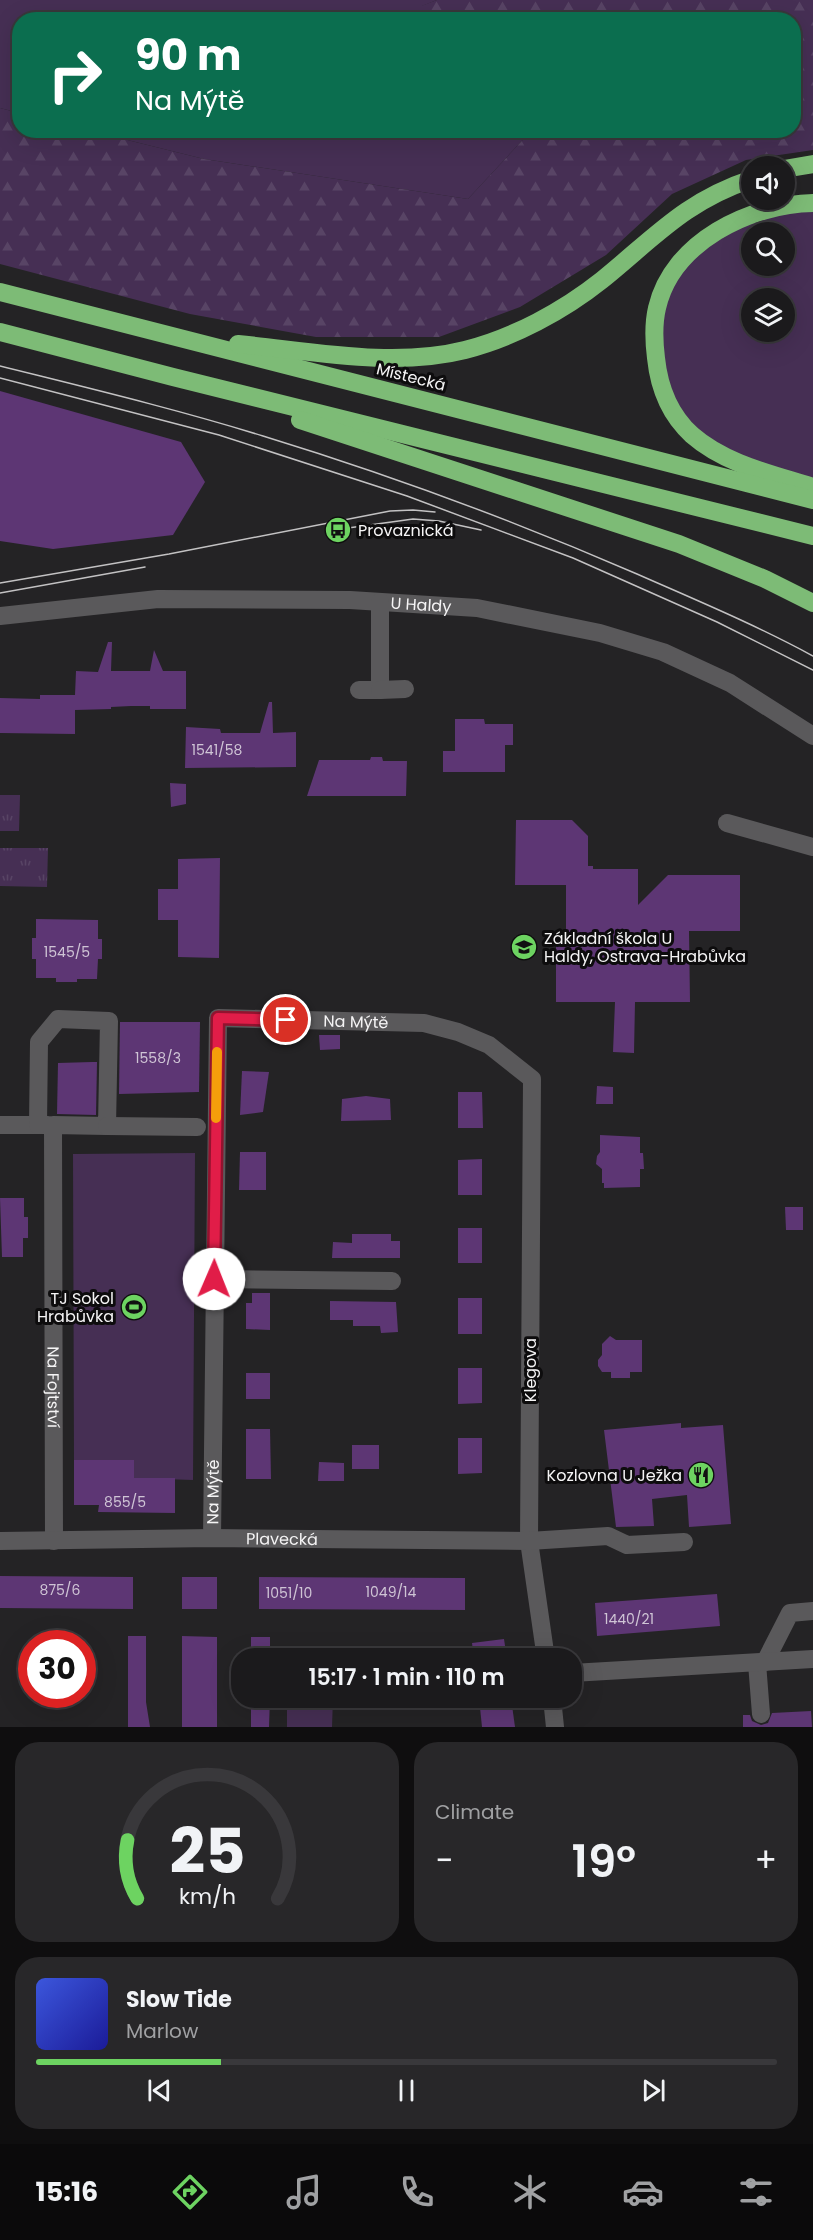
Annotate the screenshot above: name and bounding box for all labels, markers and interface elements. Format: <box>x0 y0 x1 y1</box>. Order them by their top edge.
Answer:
text: 90 m <box>135 26 242 85</box>
icon: right <box>36 36 114 114</box>
text: Na Mýtě <box>135 82 244 119</box>
map controls <box>741 156 795 342</box>
button: sound <box>741 156 795 210</box>
button: search <box>741 222 795 276</box>
button: layers <box>741 288 795 342</box>
street label: Místecká <box>374 357 448 397</box>
bus stop icon: Provaznická <box>323 515 353 545</box>
place label: Provaznická <box>358 519 454 542</box>
street label: U Haldy <box>390 591 452 618</box>
house number: 1541/58 <box>192 740 243 760</box>
place label: Základní škola U Haldy, Ostrava-Hrabůvka <box>544 927 746 968</box>
school or university icon: Základní škola U Haldy, Ostrava-Hrabůvka <box>509 932 539 962</box>
house number: 1545/5 <box>44 942 90 962</box>
pin <box>260 994 311 1045</box>
icon: arrive <box>269 1003 302 1036</box>
street label: Na Mýtě <box>323 1009 389 1034</box>
house number: 1558/3 <box>135 1048 181 1068</box>
position arrow <box>182 1247 246 1311</box>
place label: TJ Sokol Hrabůvka <box>37 1287 114 1328</box>
sports icon: TJ Sokol Hrabůvka <box>119 1292 149 1322</box>
street label: Klegova <box>519 1338 542 1402</box>
street label: Na Fojtství <box>42 1346 65 1428</box>
street label: Na Mýtě <box>201 1459 224 1525</box>
restaurant icon: Kozlovna U Ježka <box>686 1460 716 1490</box>
place label: Kozlovna U Ježka <box>547 1464 682 1487</box>
house number: 855/5 <box>104 1492 146 1512</box>
street label: Plavecká <box>246 1527 318 1551</box>
house number: 875/6 <box>40 1580 81 1600</box>
house number: 1049/14 <box>366 1582 417 1602</box>
house number: 1051/10 <box>266 1583 312 1603</box>
house number: 1440/21 <box>604 1609 654 1629</box>
speed limit sign: 30 <box>18 1630 96 1708</box>
text: 15:17 · 1 min · 110 m <box>308 1662 505 1693</box>
text: Climate <box>435 1798 514 1826</box>
text: 25 <box>169 1807 245 1895</box>
text: 19° <box>572 1830 636 1893</box>
text: − <box>435 1837 453 1884</box>
text: + <box>754 1837 777 1884</box>
text: km/h <box>178 1881 236 1912</box>
text: Slow Tide <box>126 1984 232 2015</box>
text: Marlow <box>126 2017 198 2045</box>
icon: previous <box>143 2074 176 2107</box>
icon: pause <box>390 2074 423 2107</box>
icon: next <box>637 2074 670 2107</box>
icon: directions <box>169 2171 211 2213</box>
icon: music <box>283 2171 325 2213</box>
icon: phone <box>396 2171 438 2213</box>
icon: climate <box>509 2171 551 2213</box>
icon: car <box>622 2171 664 2213</box>
icon: filters <box>735 2171 777 2213</box>
text: 15:16 <box>36 2173 98 2210</box>

